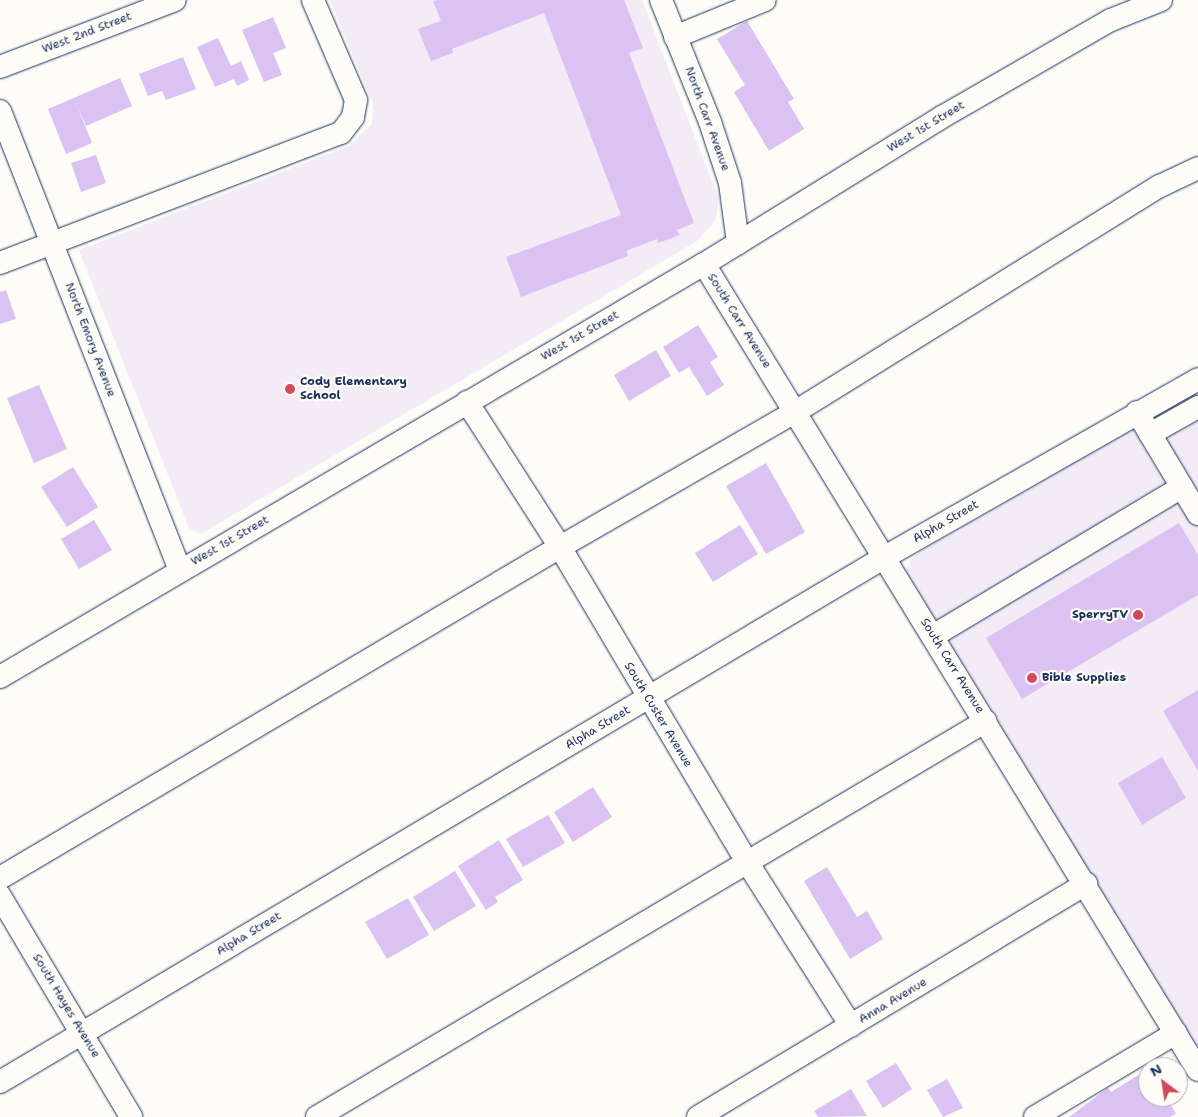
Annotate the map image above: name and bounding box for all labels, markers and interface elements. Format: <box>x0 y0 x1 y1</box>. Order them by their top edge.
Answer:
street label: West 2nd Street <box>40 9 134 57</box>
street label: North Carr Avenue <box>681 65 733 173</box>
street label: West 1st Street <box>885 98 967 156</box>
street label: South Carr Avenue <box>704 271 774 371</box>
street label: North Emory Avenue <box>62 281 118 399</box>
street label: West 1st Street <box>538 308 622 364</box>
place label: Cody Elementary School <box>300 375 407 403</box>
marker: Cody Elementary School <box>284 383 296 395</box>
street label: Alpha Street <box>911 497 981 547</box>
street label: West 1st Street <box>188 513 272 569</box>
place label: SperryTV <box>1072 608 1128 622</box>
marker: SperryTV <box>1132 609 1144 621</box>
street label: South Carr Avenue <box>917 616 987 716</box>
street label: South Custer Avenue <box>621 660 695 770</box>
place label: Bible Supplies <box>1042 671 1126 685</box>
marker: Bible Supplies <box>1026 672 1038 684</box>
street label: Alpha Street <box>563 703 633 753</box>
street label: Alpha Street <box>214 909 284 959</box>
street label: South Hayes Avenue <box>29 951 103 1061</box>
street label: Anna Avenue <box>856 975 930 1027</box>
north arrow <box>1138 1057 1188 1107</box>
text: N <box>1146 1059 1165 1081</box>

